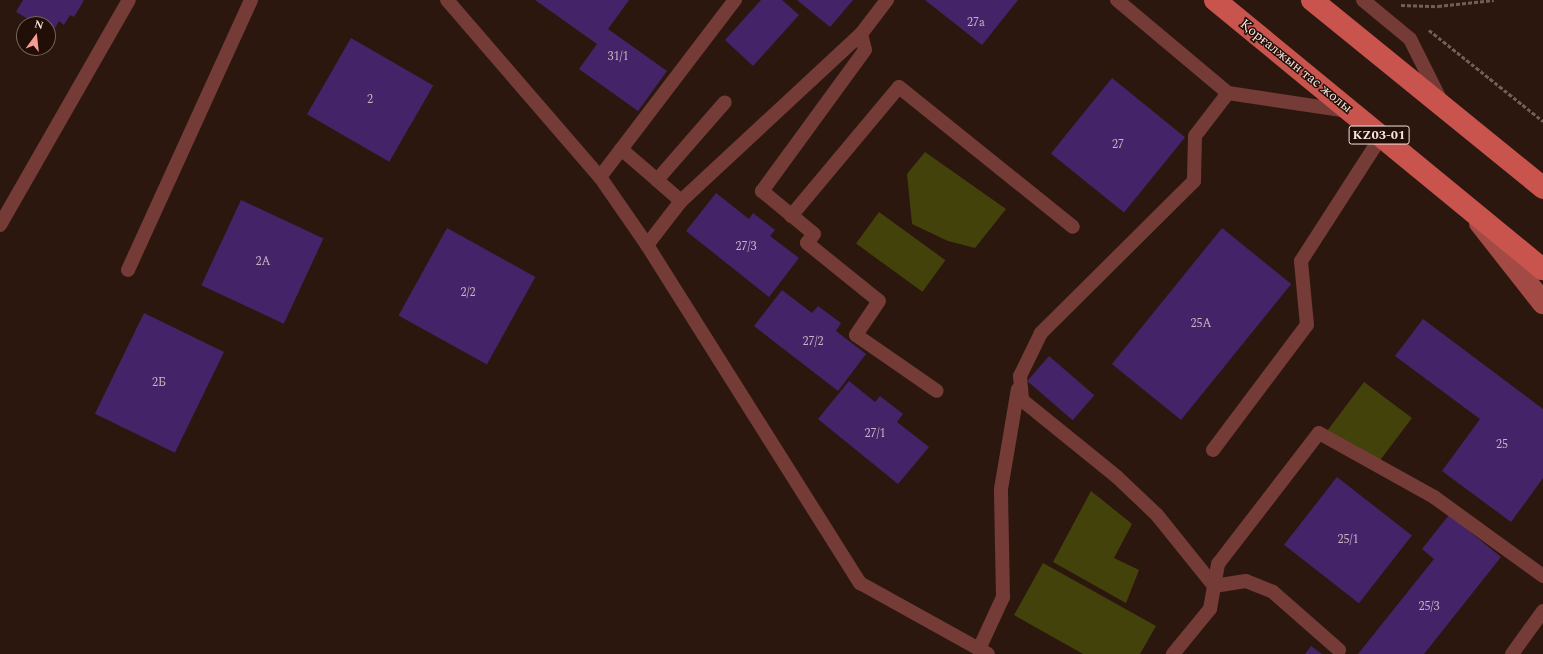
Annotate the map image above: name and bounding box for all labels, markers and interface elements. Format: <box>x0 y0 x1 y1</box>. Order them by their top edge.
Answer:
north arrow <box>16 16 56 56</box>
text: N <box>32 16 46 34</box>
house number: 27а <box>967 16 985 30</box>
street label: Қорғалжын тас жолы <box>1237 16 1355 116</box>
house number: 31/1 <box>608 50 628 64</box>
house number: 2 <box>367 93 373 107</box>
road number: KZ03-01 <box>1348 124 1410 146</box>
house number: 27 <box>1112 138 1124 152</box>
house number: 27/3 <box>736 240 756 254</box>
house number: 2А <box>256 255 270 269</box>
house number: 2/2 <box>461 286 475 300</box>
house number: 25А <box>1191 317 1211 331</box>
house number: 27/2 <box>803 335 823 349</box>
house number: 2Б <box>152 376 166 390</box>
house number: 27/1 <box>865 427 885 441</box>
house number: 25 <box>1496 438 1508 452</box>
house number: 25/1 <box>1338 533 1358 547</box>
house number: 25/3 <box>1419 600 1439 614</box>

